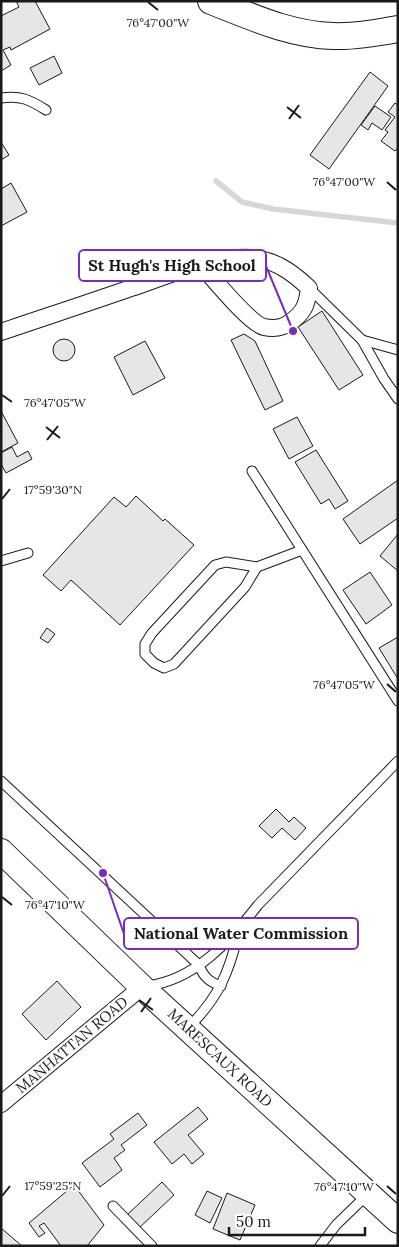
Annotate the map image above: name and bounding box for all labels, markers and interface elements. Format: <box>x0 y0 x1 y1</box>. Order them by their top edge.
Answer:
text: 76°47'00"W <box>127 15 190 30</box>
text: 76°47'00"W <box>313 174 376 189</box>
callout: St Hugh's High School <box>79 250 266 281</box>
text: St Hugh's High School <box>88 255 256 275</box>
text: 76°47'05"W <box>24 395 87 410</box>
text: 17°59'30"N <box>24 482 82 497</box>
text: 76°47'05"W <box>313 677 376 692</box>
text: 76°47'10"W <box>25 897 86 912</box>
callout: National Water Commission <box>124 918 358 949</box>
text: National Water Commission <box>134 923 348 943</box>
street label: MANHATTAN ROAD <box>12 992 132 1097</box>
street label: MARESCAUX ROAD <box>164 1004 277 1111</box>
text: 17°59'25"N <box>24 1178 82 1193</box>
text: 76°47'10"W <box>314 1179 375 1194</box>
scale bar <box>229 1204 365 1236</box>
text: 50 m <box>236 1212 271 1231</box>

